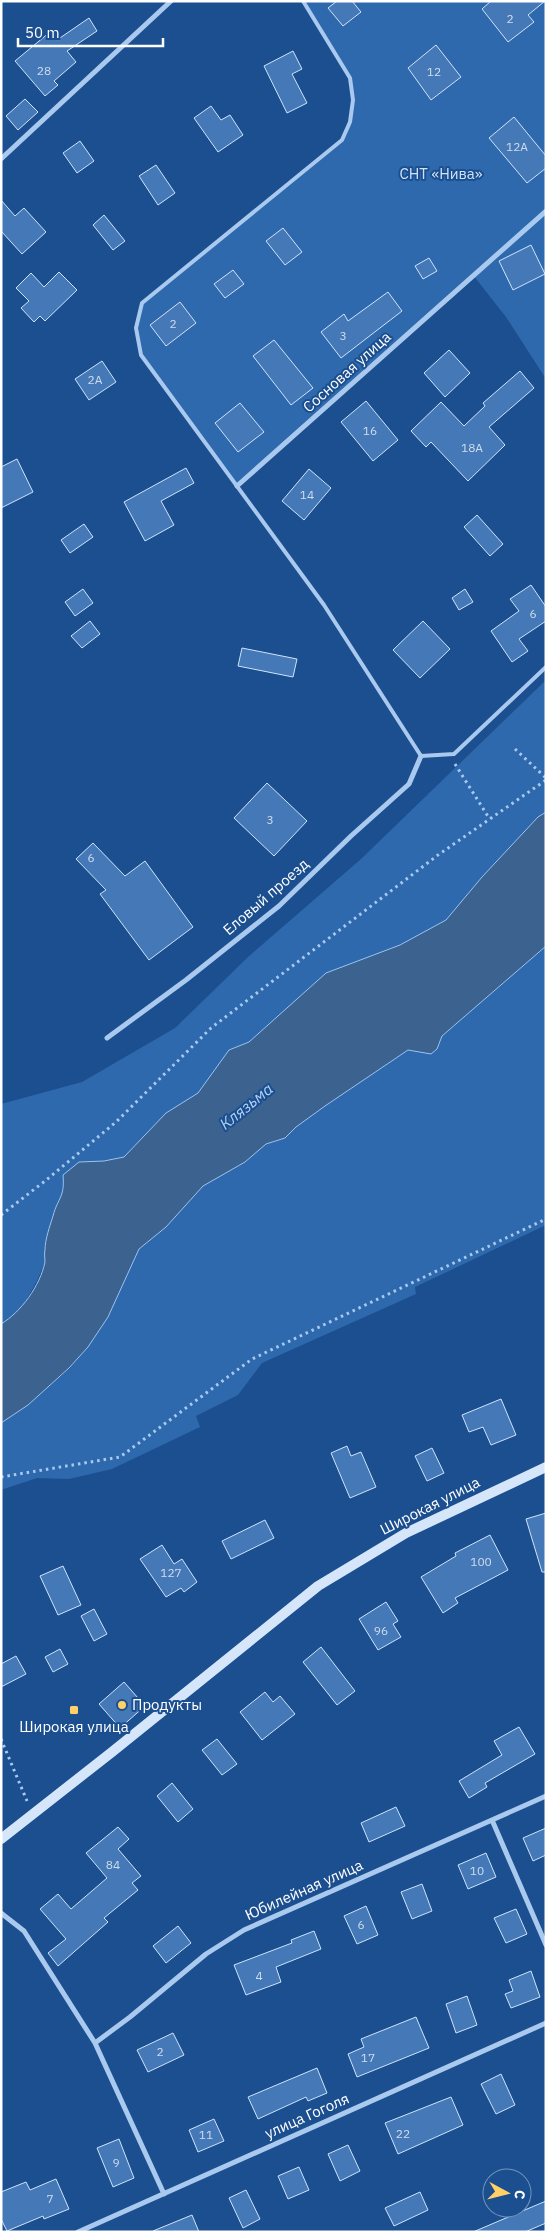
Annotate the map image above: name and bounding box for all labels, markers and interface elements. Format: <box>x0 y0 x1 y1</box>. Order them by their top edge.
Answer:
house number: 2 <box>506 11 514 26</box>
scale bar <box>18 15 162 47</box>
text: 50 m <box>25 23 60 42</box>
house number: 28 <box>37 63 51 78</box>
house number: 12 <box>427 64 441 79</box>
house number: 12А <box>506 139 528 154</box>
park label: СНТ «Нива» <box>399 164 483 183</box>
house number: 2 <box>169 316 177 331</box>
street label: Сосновая улица <box>299 327 395 416</box>
house number: 3 <box>339 328 347 343</box>
house number: 2А <box>88 372 103 387</box>
house number: 16 <box>363 423 377 438</box>
house number: 18А <box>461 440 483 455</box>
house number: 14 <box>300 487 314 502</box>
house number: 6 <box>529 606 537 621</box>
house number: 3 <box>266 812 274 827</box>
house number: 6 <box>87 850 95 865</box>
street label: Еловый проезд <box>219 854 313 939</box>
water label: Клязьма <box>215 1078 277 1134</box>
street label: Широкая улица <box>377 1472 483 1539</box>
house number: 100 <box>470 1554 492 1569</box>
house number: 127 <box>160 1565 182 1580</box>
house number: 96 <box>374 1623 388 1638</box>
place label: Продукты <box>132 1695 202 1714</box>
marker: Продукты <box>116 1699 128 1711</box>
marker: Широкая улица <box>68 1704 80 1716</box>
place label: Широкая улица <box>19 1717 129 1736</box>
street label: Юбилейная улица <box>242 1855 366 1924</box>
house number: 84 <box>106 1857 120 1872</box>
house number: 10 <box>470 1863 484 1878</box>
house number: 6 <box>357 1917 365 1932</box>
house number: 4 <box>255 1968 263 1983</box>
house number: 2 <box>156 2044 164 2059</box>
house number: 17 <box>361 2050 375 2065</box>
street label: улица Гоголя <box>262 2088 352 2143</box>
house number: 22 <box>396 2126 410 2141</box>
house number: 11 <box>199 2127 213 2142</box>
house number: 9 <box>112 2155 120 2170</box>
north arrow <box>482 2168 532 2218</box>
text: С <box>510 2189 529 2200</box>
house number: 7 <box>46 2191 54 2206</box>

